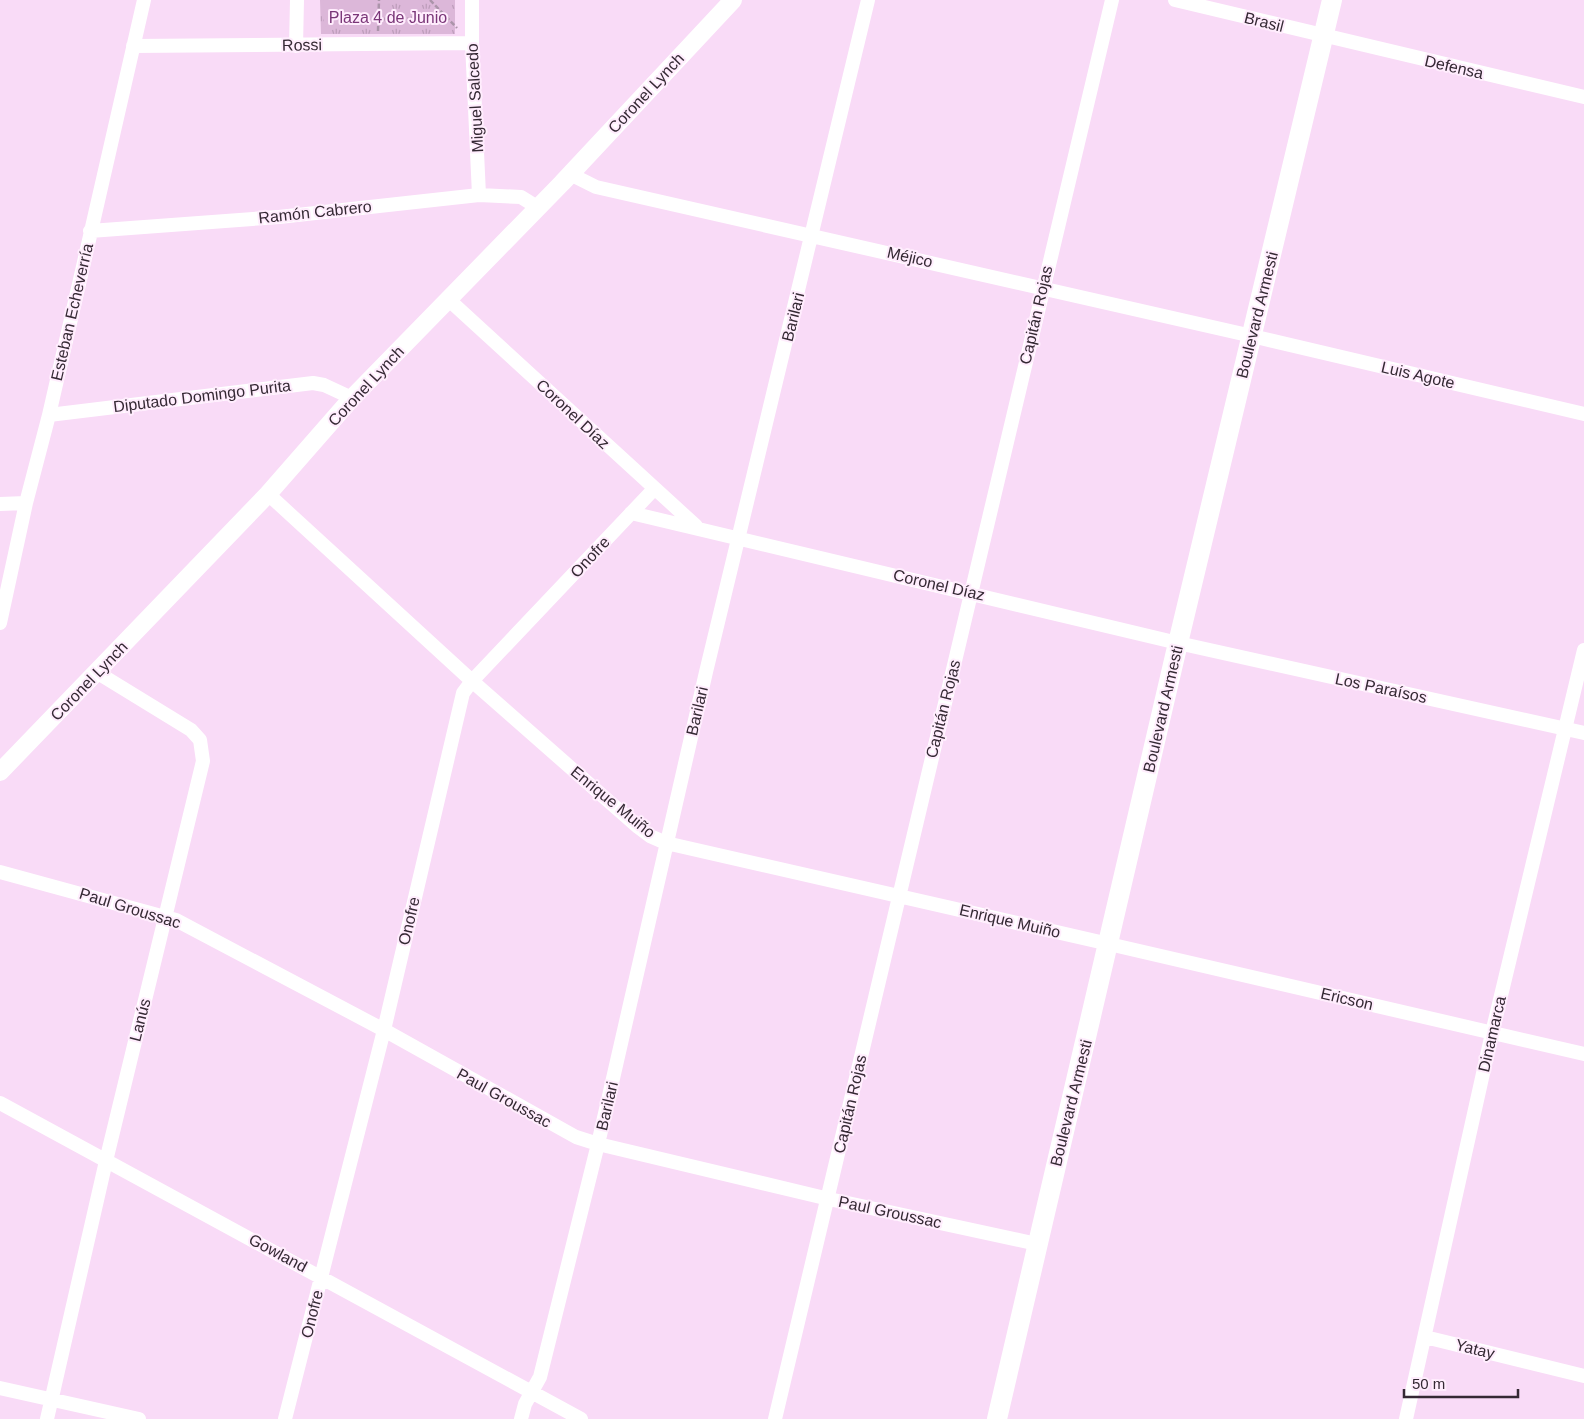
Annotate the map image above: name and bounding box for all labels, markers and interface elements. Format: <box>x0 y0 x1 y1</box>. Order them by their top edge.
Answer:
park label: Plaza 4 de Junio <box>329 9 447 26</box>
street label: Brasil <box>1243 9 1285 35</box>
street label: Rossi <box>282 36 322 54</box>
street label: Miguel Salcedo <box>464 43 486 153</box>
street label: Coronel Lynch <box>605 50 687 136</box>
street label: Defensa <box>1423 52 1485 82</box>
street label: Ramón Cabrero <box>258 198 373 226</box>
street label: Esteban Echeverría <box>48 242 96 382</box>
street label: Méjico <box>886 244 935 271</box>
street label: Boulevard Armesti <box>1233 250 1281 380</box>
street label: Capitán Rojas <box>1016 264 1056 366</box>
street label: Barilari <box>779 291 807 343</box>
street label: Coronel Lynch <box>325 343 407 429</box>
street label: Luis Agote <box>1380 358 1456 392</box>
street label: Coronel Díaz <box>533 376 613 452</box>
street label: Diputado Domingo Purita <box>112 377 292 415</box>
street label: Onofre <box>567 533 613 581</box>
street label: Coronel Díaz <box>892 566 986 604</box>
street label: Coronel Lynch <box>47 638 131 724</box>
street label: Boulevard Armesti <box>1140 644 1186 774</box>
street label: Capitán Rojas <box>923 658 963 760</box>
street label: Los Paraísos <box>1334 670 1428 706</box>
street label: Barilari <box>683 685 711 737</box>
street label: Enrique Muiño <box>568 763 659 841</box>
street label: Paul Groussac <box>77 885 183 931</box>
street label: Onofre <box>395 895 423 947</box>
street label: Enrique Muiño <box>958 901 1062 941</box>
street label: Ericson <box>1319 985 1375 1013</box>
street label: Dinamarca <box>1475 994 1509 1074</box>
street label: Lanús <box>126 997 154 1043</box>
street label: Boulevard Armesti <box>1047 1038 1095 1168</box>
street label: Capitán Rojas <box>830 1053 870 1155</box>
street label: Paul Groussac <box>454 1065 554 1131</box>
street label: Barilari <box>593 1080 621 1132</box>
street label: Paul Groussac <box>837 1193 943 1231</box>
street label: Gowland <box>246 1231 310 1275</box>
street label: Onofre <box>298 1288 326 1340</box>
street label: Yatay <box>1454 1336 1496 1362</box>
scale bar <box>1404 1366 1518 1398</box>
text: 50 m <box>1412 1375 1445 1392</box>

